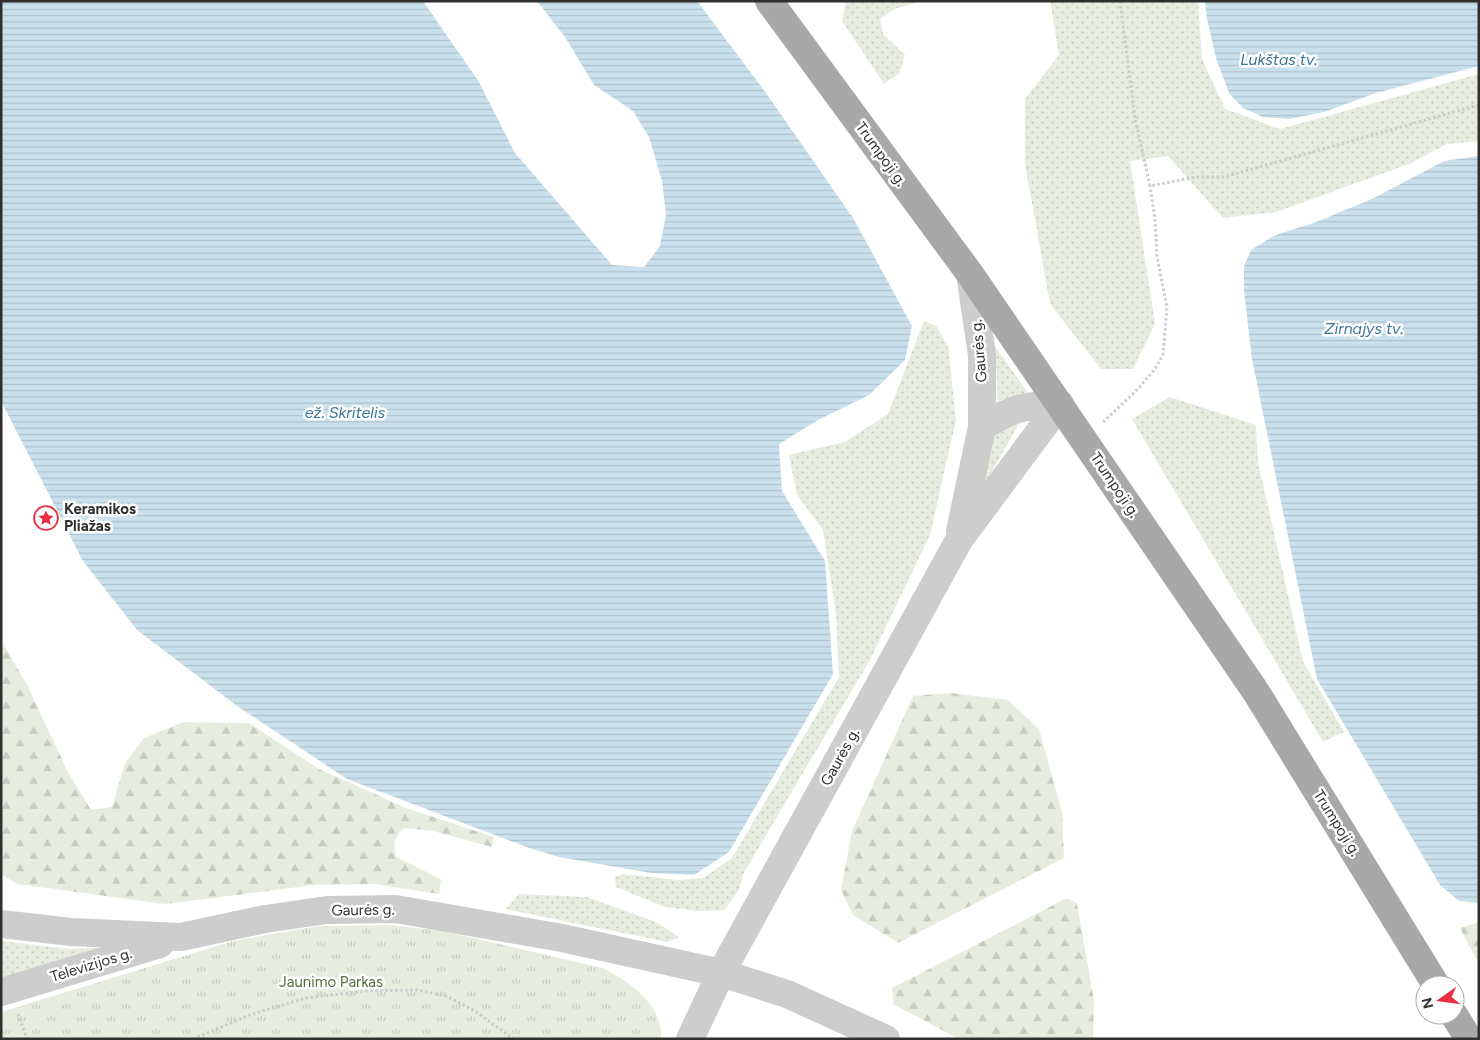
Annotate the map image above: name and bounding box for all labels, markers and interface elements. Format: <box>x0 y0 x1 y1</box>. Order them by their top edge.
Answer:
water label: Lukštas tv. <box>1240 50 1318 69</box>
street label: Trumpoji g. <box>852 119 910 189</box>
street label: Gaurės g. <box>967 319 991 383</box>
water label: Zirnajys tv. <box>1324 319 1404 338</box>
water label: ež. Skritelis <box>305 403 386 422</box>
street label: Trumpoji g. <box>1087 449 1143 521</box>
place label: Keramikos Pliažas <box>64 500 136 535</box>
place icon: Keramikos Pliažas <box>33 505 59 531</box>
street label: Gaurės g. <box>817 725 863 789</box>
street label: Trumpoji g. <box>1310 787 1364 859</box>
street label: Gaurės g. <box>331 900 395 920</box>
street label: Televizijos g. <box>48 944 134 986</box>
park label: Jaunimo Parkas <box>279 973 383 991</box>
north arrow <box>1415 975 1465 1025</box>
text: N <box>1418 996 1437 1010</box>

